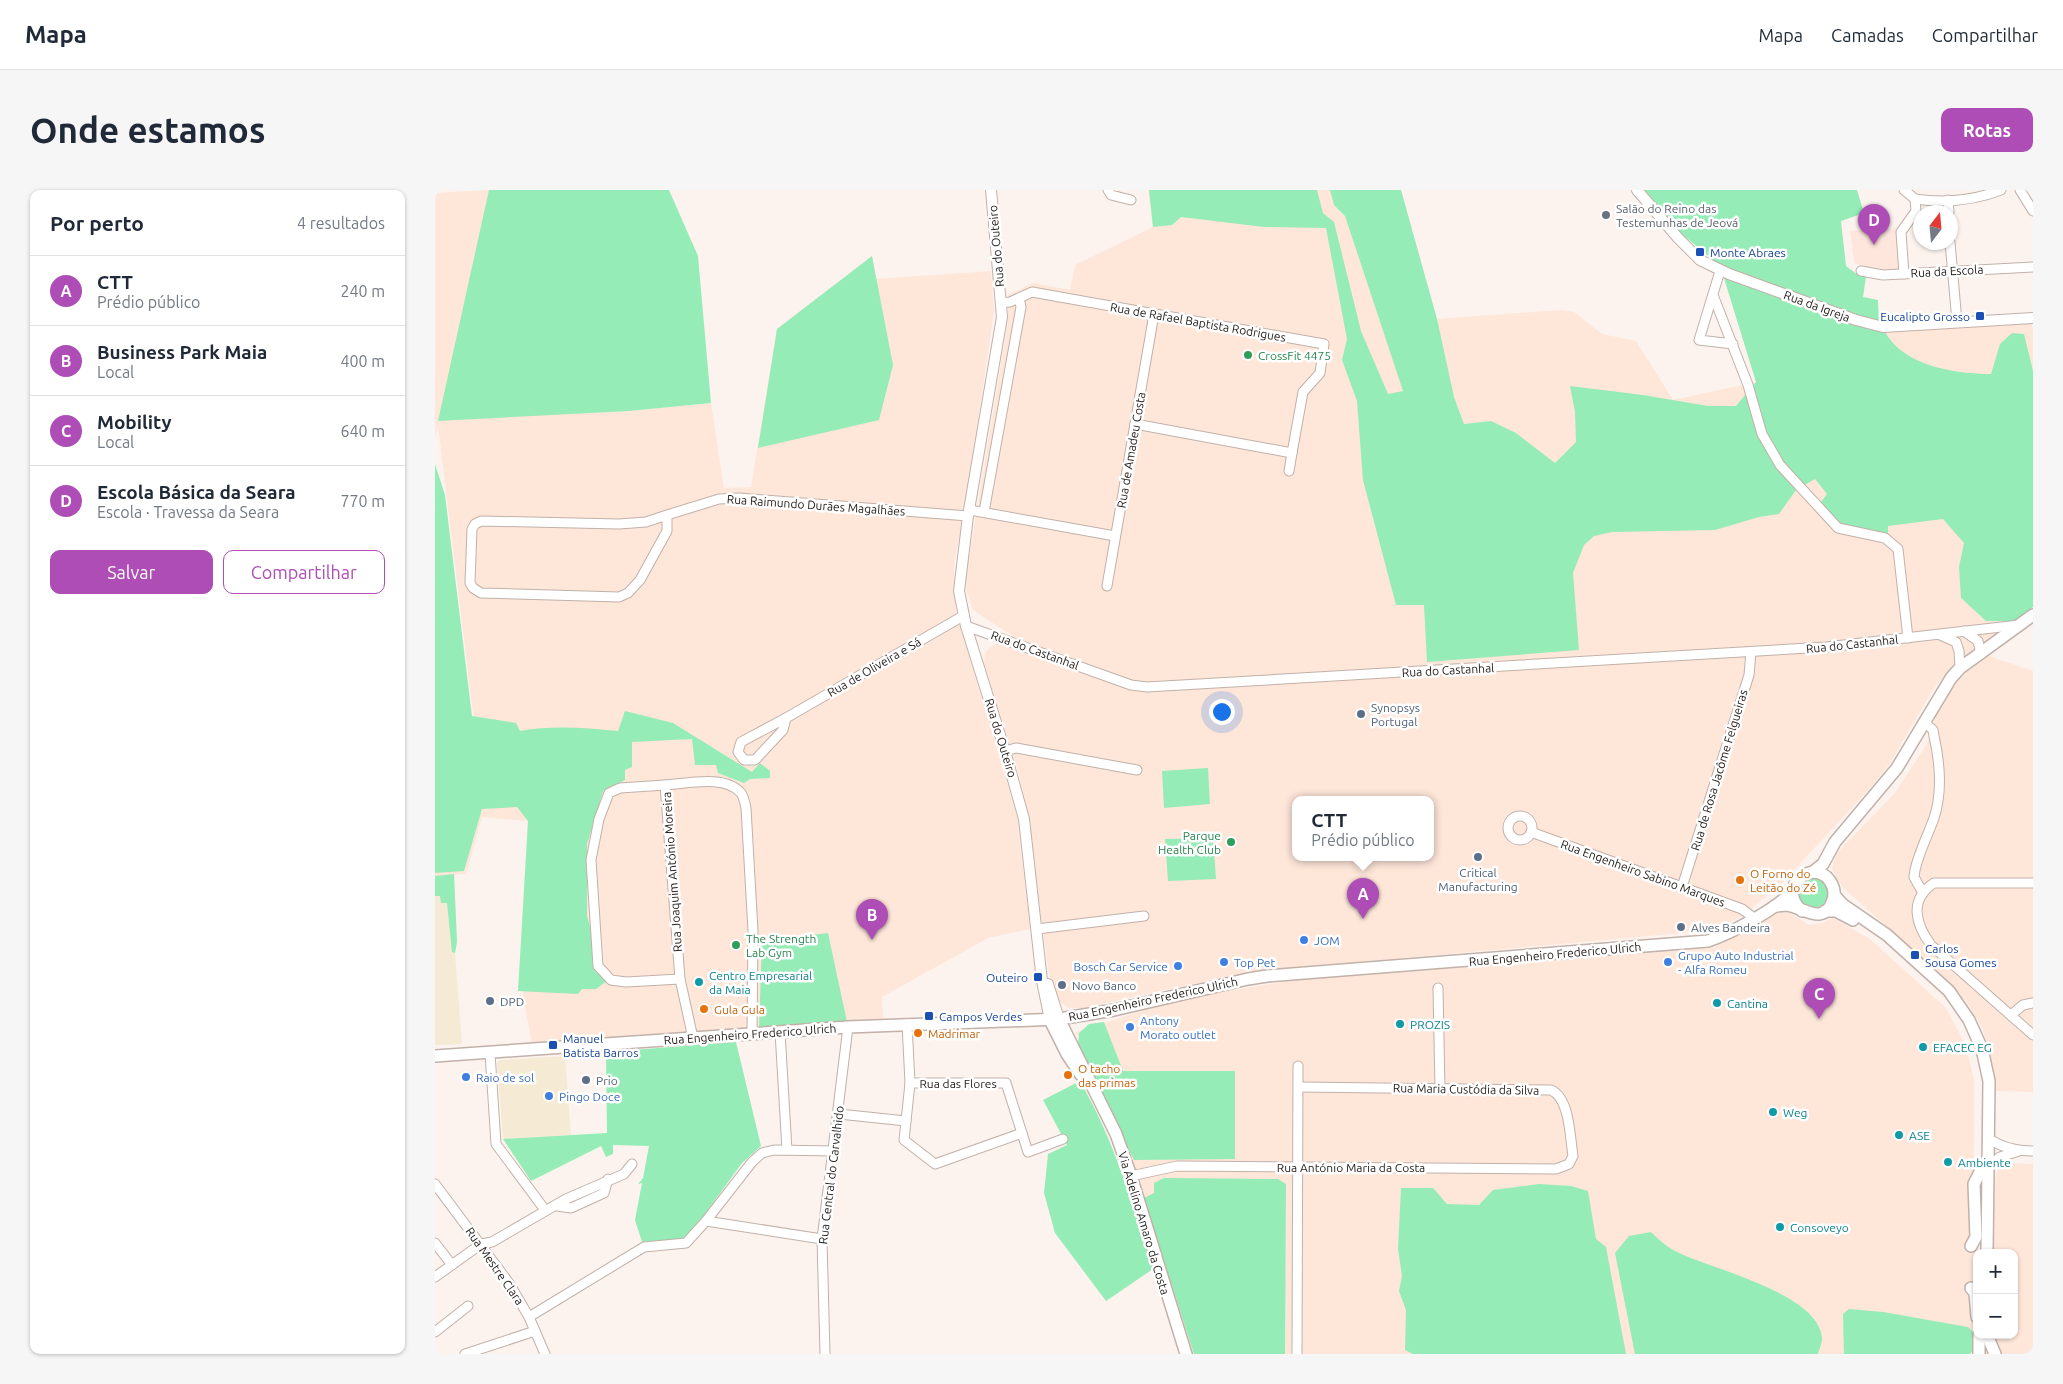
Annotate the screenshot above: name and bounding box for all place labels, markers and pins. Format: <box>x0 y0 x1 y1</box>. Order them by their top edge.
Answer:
place label: Salão do Reino das Testemunhas de Jeová <box>1616 202 1738 229</box>
pin: D <box>1858 204 1890 245</box>
marker: Salão do Reino das Testemunhas de Jeová <box>1600 209 1612 221</box>
marker: Monte Abraes <box>1694 246 1706 258</box>
place label: Monte Abraes <box>1710 246 1786 259</box>
place label: Eucalipto Grosso <box>1880 310 1970 323</box>
marker: Eucalipto Grosso <box>1974 310 1986 322</box>
marker: CrossFit 4475 <box>1242 349 1254 361</box>
place label: CrossFit 4475 <box>1258 349 1331 362</box>
place label: Synopsys Portugal <box>1371 701 1420 728</box>
marker: Synopsys Portugal <box>1355 708 1367 720</box>
place label: Parque Health Club <box>1158 829 1221 856</box>
marker: Parque Health Club <box>1225 836 1237 848</box>
marker: Critical Manufacturing <box>1472 851 1484 863</box>
place label: Critical Manufacturing <box>1438 866 1518 893</box>
place label: O Forno do Leitão do Zé <box>1750 867 1816 894</box>
marker: O Forno do Leitão do Zé <box>1734 874 1746 886</box>
pin: A <box>1347 878 1379 919</box>
pin: B <box>856 899 888 940</box>
marker: Alves Bandeira <box>1675 921 1687 933</box>
place label: Alves Bandeira <box>1691 921 1770 934</box>
place label: The Strength Lab Gym <box>746 932 816 959</box>
marker: JOM <box>1298 934 1310 946</box>
place label: JOM <box>1314 934 1340 947</box>
marker: The Strength Lab Gym <box>730 939 742 951</box>
place label: Carlos Sousa Gomes <box>1925 942 1996 969</box>
place label: Grupo Auto Industrial - Alfa Romeu <box>1678 949 1794 976</box>
marker: Carlos Sousa Gomes <box>1909 949 1921 961</box>
marker: Top Pet <box>1218 956 1230 968</box>
place label: Top Pet <box>1234 956 1275 969</box>
marker: Grupo Auto Industrial - Alfa Romeu <box>1662 956 1674 968</box>
place label: Bosch Car Service <box>1073 960 1168 973</box>
marker: Bosch Car Service <box>1172 960 1184 972</box>
place label: Centro Empresarial da Maia <box>709 969 812 996</box>
place label: Outeiro <box>986 971 1028 984</box>
marker: Outeiro <box>1032 971 1044 983</box>
marker: Centro Empresarial da Maia <box>693 976 705 988</box>
pin: C <box>1803 978 1835 1019</box>
marker: Novo Banco <box>1056 979 1068 991</box>
place label: Novo Banco <box>1072 979 1136 992</box>
marker: DPD <box>484 995 496 1007</box>
place label: DPD <box>500 995 524 1008</box>
marker: Cantina <box>1711 997 1723 1009</box>
place label: Cantina <box>1727 997 1768 1010</box>
marker: Gula Gula <box>698 1003 710 1015</box>
place label: Gula Gula <box>714 1003 765 1016</box>
marker: Campos Verdes <box>923 1010 935 1022</box>
place label: Campos Verdes <box>939 1010 1022 1023</box>
place label: Antony Morato outlet <box>1140 1014 1216 1041</box>
marker: PROZIS <box>1394 1018 1406 1030</box>
place label: PROZIS <box>1410 1018 1450 1031</box>
marker: Antony Morato outlet <box>1124 1021 1136 1033</box>
marker: Madrimar <box>912 1027 924 1039</box>
place label: Madrimar <box>928 1027 981 1040</box>
place label: Manuel Batista Barros <box>563 1032 638 1059</box>
marker: Manuel Batista Barros <box>547 1039 559 1051</box>
marker: EFACEC EG <box>1917 1041 1929 1053</box>
place label: EFACEC EG <box>1933 1041 1992 1054</box>
place label: O tacho das primas <box>1078 1062 1135 1089</box>
marker: O tacho das primas <box>1062 1069 1074 1081</box>
marker: Raio de sol <box>460 1071 472 1083</box>
place label: Raio de sol <box>476 1071 534 1084</box>
marker: Prio <box>580 1074 592 1086</box>
place label: Prio <box>596 1074 618 1087</box>
marker: Pingo Doce <box>543 1090 555 1102</box>
place label: Pingo Doce <box>559 1090 620 1103</box>
marker: Weg <box>1767 1106 1779 1118</box>
place label: Weg <box>1783 1106 1807 1119</box>
marker: ASE <box>1893 1129 1905 1141</box>
place label: ASE <box>1909 1129 1930 1142</box>
marker: Ambiente <box>1942 1156 1954 1168</box>
place label: Ambiente <box>1958 1156 2011 1169</box>
marker: Consoveyo <box>1774 1221 1786 1233</box>
place label: Consoveyo <box>1790 1221 1849 1234</box>

